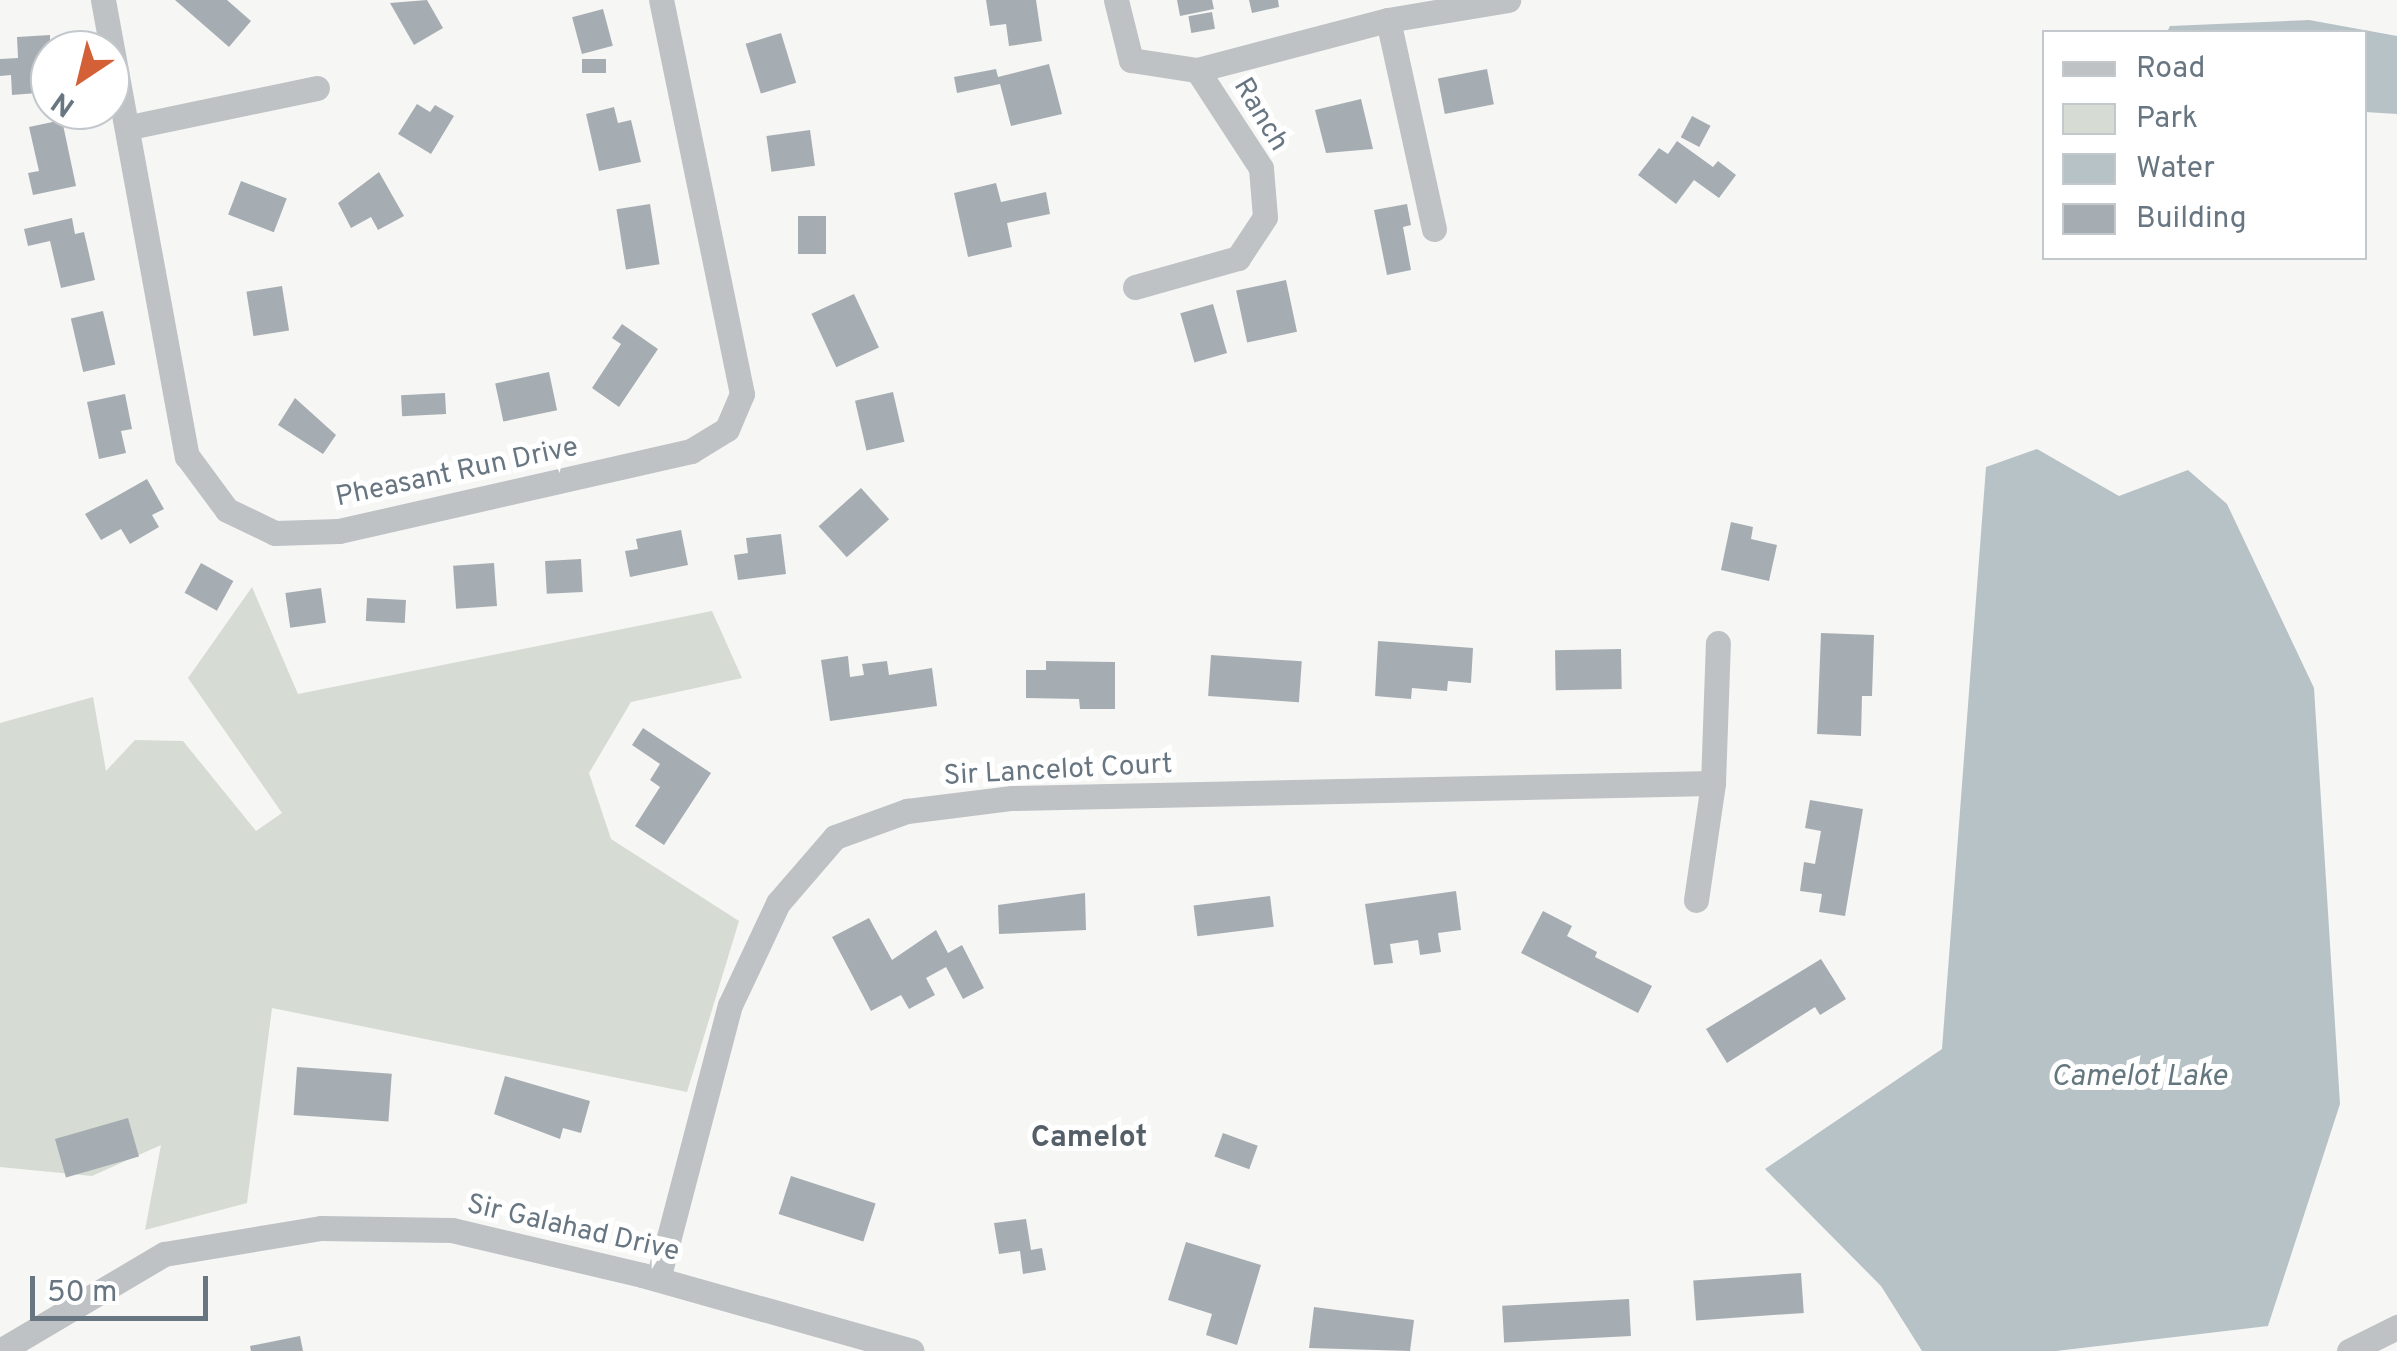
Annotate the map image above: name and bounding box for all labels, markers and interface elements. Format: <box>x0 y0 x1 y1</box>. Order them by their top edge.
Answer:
north arrow <box>30 30 130 130</box>
legend <box>2042 30 2367 260</box>
text: Road <box>2136 51 2205 88</box>
street label: Ranch <box>1225 72 1295 158</box>
text: N <box>45 82 83 123</box>
text: Park <box>2136 101 2198 138</box>
text: Water <box>2136 151 2215 188</box>
text: Building <box>2136 201 2247 238</box>
street label: Pheasant Run Drive <box>333 431 581 515</box>
street label: Sir Lancelot Court <box>943 748 1173 794</box>
water label: Camelot Lake <box>2051 1060 2227 1096</box>
district label: Camelot <box>1031 1121 1147 1157</box>
street label: Sir Galahad Drive <box>463 1188 683 1270</box>
scale bar <box>35 1256 212 1318</box>
text: 50 m <box>47 1275 117 1312</box>

